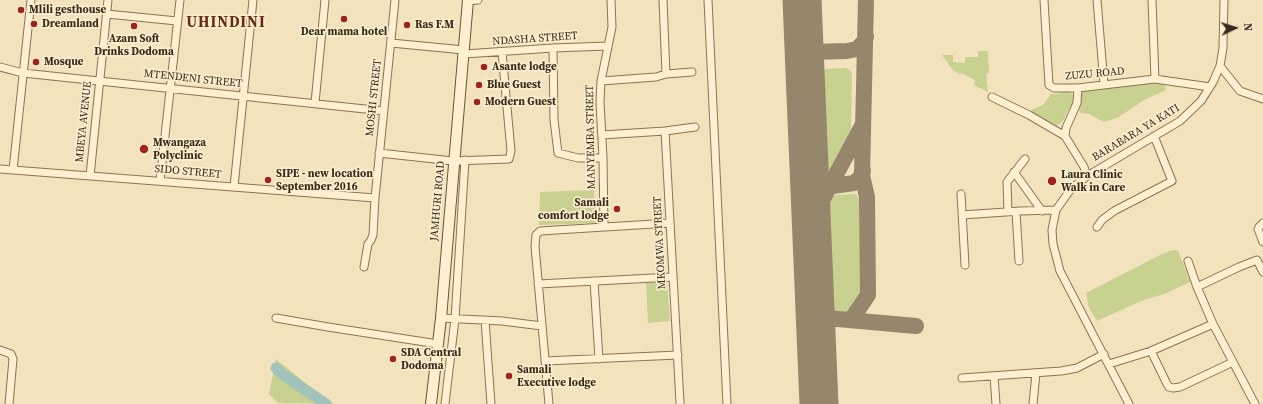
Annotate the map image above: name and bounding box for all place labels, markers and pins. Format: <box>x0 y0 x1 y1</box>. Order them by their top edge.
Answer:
place label: Mlili gesthouse <box>29 3 106 17</box>
marker: Mlili gesthouse <box>16 5 26 15</box>
marker: Dear mama hotel <box>339 14 349 24</box>
place label: Dreamland <box>42 17 99 31</box>
place label: Ras F.M <box>415 18 454 32</box>
marker: Dreamland <box>29 19 39 29</box>
marker: Ras F.M <box>402 20 412 30</box>
marker: Azam Soft Drinks Dodoma <box>129 21 139 31</box>
place label: Dear mama hotel <box>301 25 387 39</box>
place label: Azam Soft Drinks Dodoma <box>94 32 174 58</box>
place label: Mosque <box>44 55 84 69</box>
marker: Mosque <box>31 57 41 67</box>
place label: Asante lodge <box>492 60 557 74</box>
marker: Asante lodge <box>479 62 489 72</box>
place label: Blue Guest <box>487 78 541 92</box>
marker: Blue Guest <box>474 80 484 90</box>
place label: Modern Guest <box>485 95 556 109</box>
marker: Modern Guest <box>472 97 482 107</box>
place label: Mwangaza Polyclinic <box>153 136 206 162</box>
marker: Mwangaza Polyclinic <box>138 143 150 155</box>
place label: SIPE - new location September 2016 <box>276 167 373 193</box>
place label: Laura Clinic Walk in Care <box>1061 168 1125 194</box>
marker: SIPE - new location September 2016 <box>263 175 273 185</box>
marker: Laura Clinic Walk in Care <box>1046 175 1058 187</box>
place label: Samali comfort lodge <box>538 196 609 222</box>
marker: Samali comfort lodge <box>612 204 622 214</box>
place label: SDA Central Dodoma <box>401 346 461 372</box>
marker: SDA Central Dodoma <box>388 354 398 364</box>
place label: Samali Executive lodge <box>517 363 596 389</box>
marker: Samali Executive lodge <box>504 371 514 381</box>

